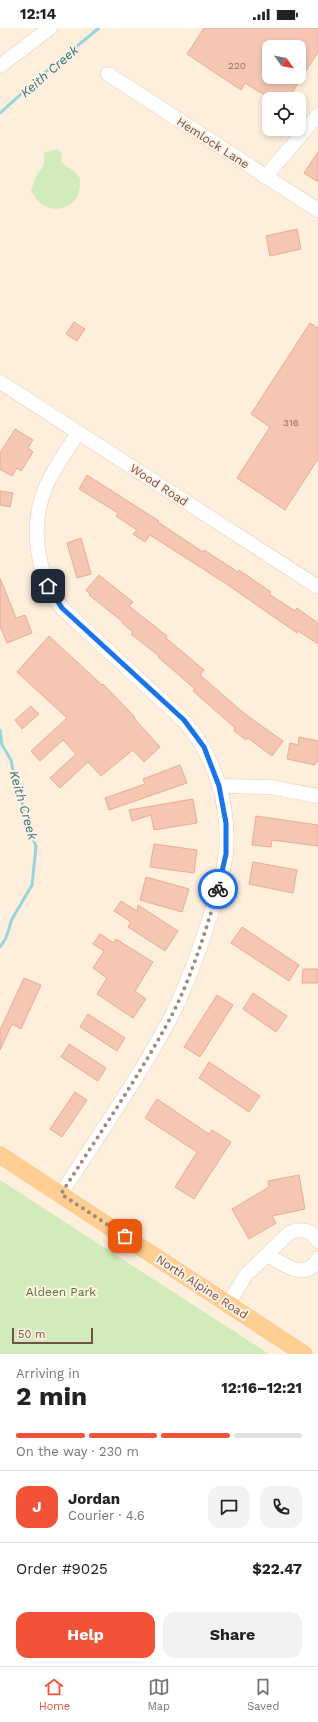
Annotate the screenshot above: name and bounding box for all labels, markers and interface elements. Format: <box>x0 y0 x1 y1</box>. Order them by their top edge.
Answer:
text: 12:14 <box>20 5 56 23</box>
north arrow <box>262 40 306 84</box>
map controls <box>262 40 306 136</box>
water label: Keith Creek <box>17 42 82 100</box>
house number: 220 <box>228 60 246 71</box>
button: locate <box>262 92 306 136</box>
street label: Hemlock Lane <box>174 114 252 172</box>
house number: 316 <box>283 417 299 428</box>
street label: Wood Road <box>127 461 191 509</box>
pin <box>31 569 65 603</box>
icon: home <box>37 575 59 597</box>
water label: Keith Creek <box>6 769 41 842</box>
courier <box>198 869 238 909</box>
icon: bike <box>207 878 229 900</box>
pin <box>108 1219 142 1253</box>
icon: bag <box>114 1225 136 1247</box>
street label: North Alpine Road <box>154 1252 250 1322</box>
park label: Aldeen Park <box>26 1285 96 1299</box>
scale bar <box>12 1326 93 1345</box>
text: 50 m <box>18 1328 45 1341</box>
text: Arriving in <box>16 1366 80 1381</box>
text: 12:16–12:21 <box>221 1379 302 1397</box>
text: 2 min <box>16 1381 87 1411</box>
text: On the way · 230 m <box>16 1444 139 1459</box>
button: chat <box>208 1486 250 1528</box>
button: phone <box>260 1486 302 1528</box>
text: Jordan <box>68 1490 120 1508</box>
text: J <box>32 1498 42 1516</box>
text: Courier · 4.6 <box>68 1508 145 1523</box>
text: Order #9025 <box>16 1560 108 1578</box>
text: $22.47 <box>252 1560 302 1578</box>
button: Help <box>16 1612 155 1658</box>
button: Share <box>163 1612 302 1658</box>
tab: Home <box>39 1676 70 1713</box>
tab: Map <box>148 1676 170 1713</box>
tab: Saved <box>247 1676 279 1713</box>

